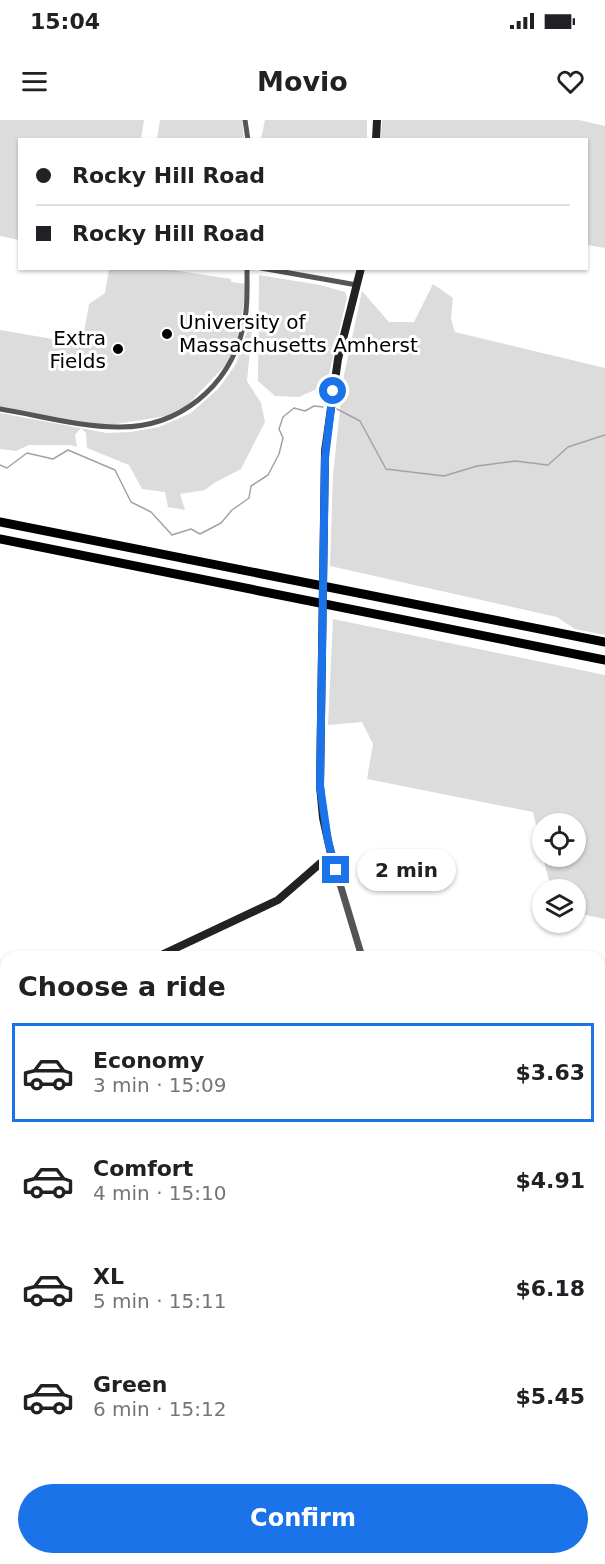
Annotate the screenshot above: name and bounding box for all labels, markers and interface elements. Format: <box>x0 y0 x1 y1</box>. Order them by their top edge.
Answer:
text: 15:04 <box>30 9 100 34</box>
icon: menu <box>18 65 51 98</box>
icon: heart <box>554 65 587 98</box>
text: Movio <box>257 66 348 97</box>
text: Rocky Hill Road <box>72 163 265 188</box>
text: Rocky Hill Road <box>72 221 265 246</box>
place label: University of Massachusetts Amherst <box>179 310 418 357</box>
place label: Extra Fields <box>49 326 106 373</box>
marker: University of Massachusetts Amherst <box>160 327 174 341</box>
marker: Extra Fields <box>111 342 125 356</box>
route start <box>319 377 346 404</box>
map controls <box>532 813 586 933</box>
button: locate <box>532 813 586 867</box>
callout: 2 min <box>357 849 456 891</box>
route end <box>322 856 349 883</box>
text: 2 min <box>375 858 438 882</box>
button: layers <box>532 879 586 933</box>
text: Choose a ride <box>18 971 226 1002</box>
icon: car <box>21 1046 75 1100</box>
text: Economy <box>93 1048 204 1073</box>
text: $3.63 <box>515 1060 585 1085</box>
text: 3 min · 15:09 <box>93 1073 227 1097</box>
icon: car <box>21 1154 75 1208</box>
text: Comfort <box>93 1156 193 1181</box>
text: $4.91 <box>515 1168 585 1193</box>
text: 4 min · 15:10 <box>93 1181 227 1205</box>
icon: car <box>21 1262 75 1316</box>
text: XL <box>93 1264 124 1289</box>
text: $6.18 <box>515 1276 585 1301</box>
text: 5 min · 15:11 <box>93 1289 227 1313</box>
icon: car <box>21 1370 75 1424</box>
text: Green <box>93 1372 167 1397</box>
text: $5.45 <box>515 1384 585 1409</box>
text: 6 min · 15:12 <box>93 1397 227 1421</box>
button: Confirm <box>18 1484 588 1553</box>

